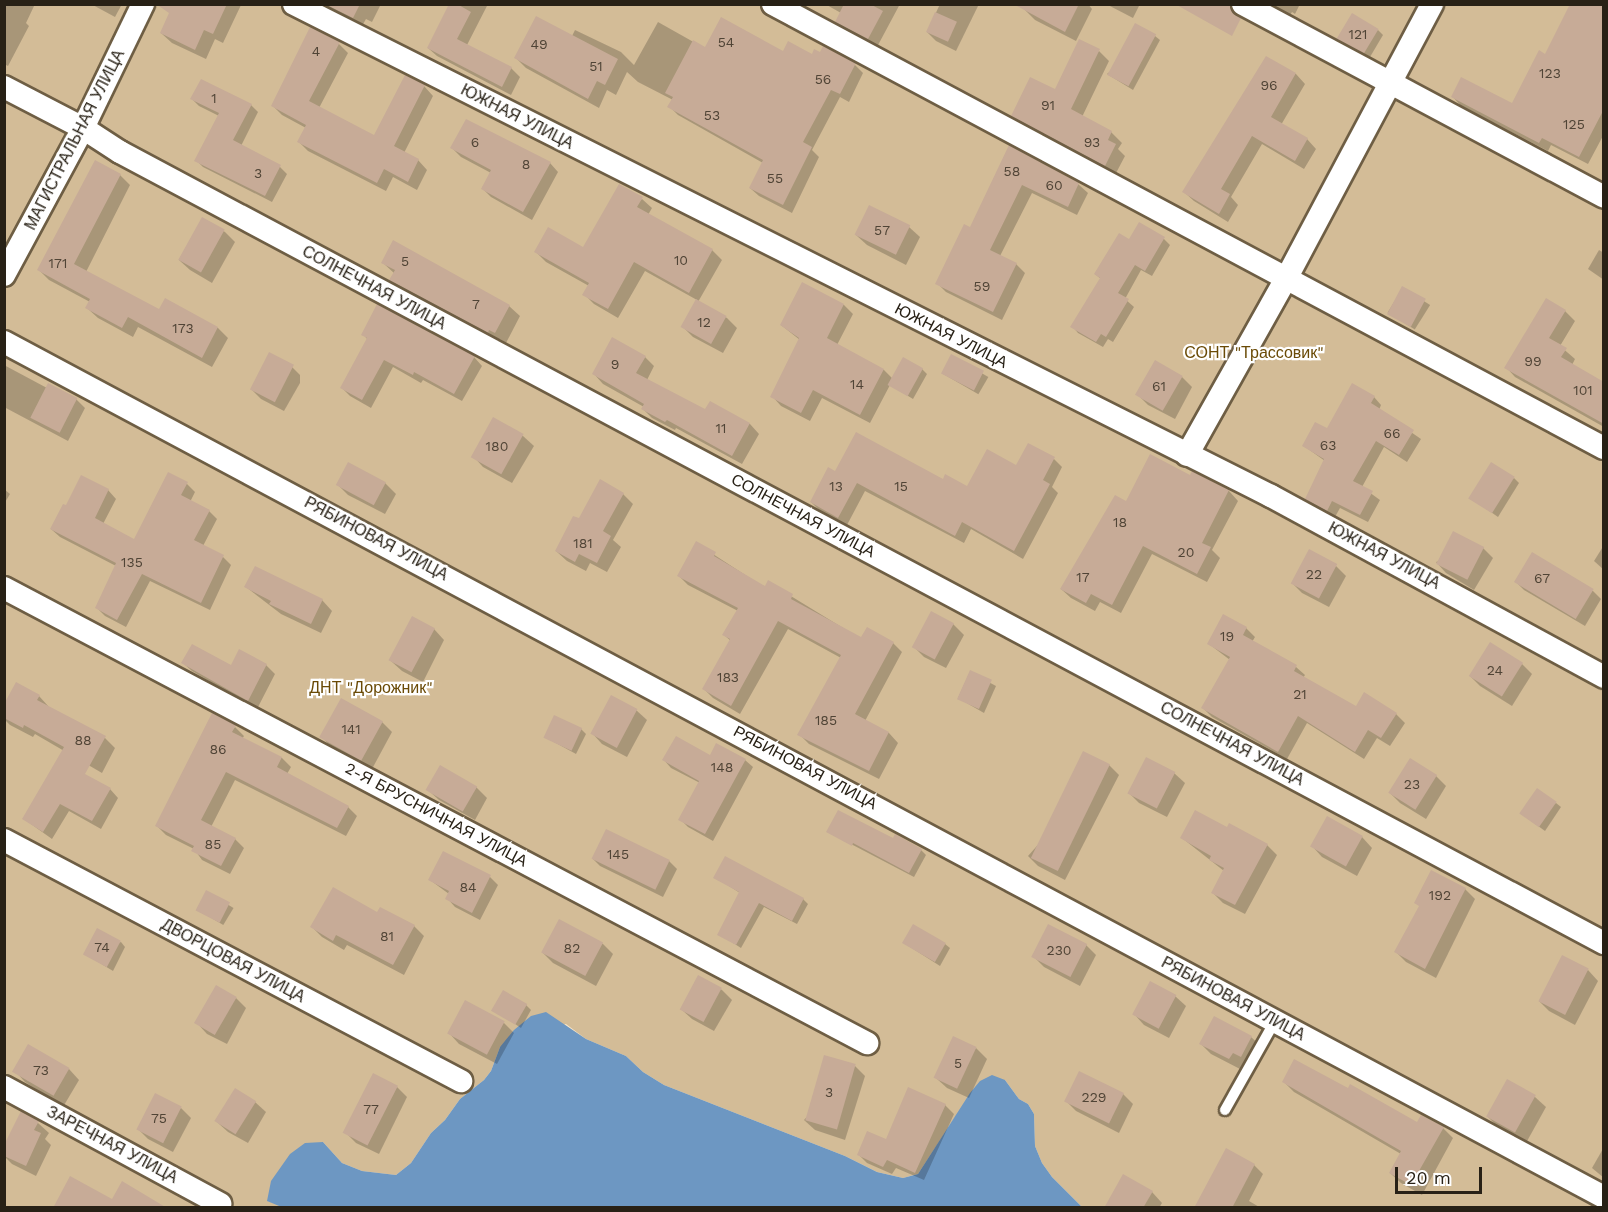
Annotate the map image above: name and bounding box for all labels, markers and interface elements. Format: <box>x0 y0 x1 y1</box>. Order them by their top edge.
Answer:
house number: 121 <box>1348 26 1368 42</box>
house number: 54 <box>718 34 734 50</box>
house number: 49 <box>530 36 548 52</box>
house number: 4 <box>312 43 320 59</box>
street label: МАГИСТРАЛЬНАЯ УЛИЦА <box>21 47 129 233</box>
house number: 51 <box>589 58 603 74</box>
house number: 123 <box>1539 65 1561 81</box>
house number: 56 <box>815 71 831 87</box>
house number: 96 <box>1260 77 1278 93</box>
street label: ЮЖНАЯ УЛИЦА <box>457 80 577 154</box>
house number: 1 <box>211 90 217 106</box>
house number: 91 <box>1041 97 1055 113</box>
house number: 53 <box>704 107 720 123</box>
house number: 125 <box>1563 116 1585 132</box>
house number: 6 <box>471 134 479 150</box>
house number: 93 <box>1084 134 1100 150</box>
house number: 8 <box>522 156 530 172</box>
house number: 58 <box>1004 163 1020 179</box>
house number: 3 <box>254 165 262 181</box>
house number: 55 <box>767 170 783 186</box>
house number: 60 <box>1045 177 1063 193</box>
house number: 57 <box>874 222 890 238</box>
street label: СОЛНЕЧНАЯ УЛИЦА <box>299 242 449 334</box>
house number: 10 <box>674 252 688 268</box>
house number: 5 <box>401 253 409 269</box>
house number: 171 <box>49 255 67 271</box>
house number: 59 <box>974 278 990 294</box>
house number: 7 <box>472 296 480 312</box>
street label: ЮЖНАЯ УЛИЦА <box>891 299 1011 373</box>
house number: 12 <box>697 314 711 330</box>
house number: 173 <box>172 320 194 336</box>
park label: СОНТ "Трассовик" <box>1184 343 1324 363</box>
house number: 99 <box>1524 353 1542 369</box>
house number: 9 <box>611 356 619 372</box>
house number: 14 <box>850 376 864 392</box>
house number: 61 <box>1152 378 1166 394</box>
house number: 101 <box>1573 382 1593 398</box>
house number: 11 <box>716 420 726 436</box>
house number: 66 <box>1383 425 1401 441</box>
house number: 63 <box>1320 437 1336 453</box>
house number: 180 <box>486 438 508 454</box>
street label: СОЛНЕЧНАЯ УЛИЦА <box>728 470 878 562</box>
house number: 13 <box>829 478 843 494</box>
house number: 15 <box>894 478 908 494</box>
street label: РЯБИНОВАЯ УЛИЦА <box>301 493 451 585</box>
house number: 18 <box>1113 514 1127 530</box>
street label: ЮЖНАЯ УЛИЦА <box>1325 518 1443 594</box>
house number: 181 <box>573 535 593 551</box>
house number: 20 <box>1178 544 1194 560</box>
house number: 135 <box>121 554 143 570</box>
house number: 22 <box>1306 566 1322 582</box>
house number: 17 <box>1076 569 1090 585</box>
house number: 67 <box>1534 570 1550 586</box>
house number: 19 <box>1220 628 1234 644</box>
house number: 24 <box>1487 662 1503 678</box>
house number: 183 <box>717 669 739 685</box>
park label: ДНТ "Дорожник" <box>309 678 433 698</box>
house number: 21 <box>1293 686 1307 702</box>
street label: СОЛНЕЧНАЯ УЛИЦА <box>1157 698 1307 790</box>
house number: 185 <box>815 712 837 728</box>
house number: 141 <box>341 721 361 737</box>
street label: РЯБИНОВАЯ УЛИЦА <box>730 722 880 814</box>
house number: 88 <box>74 732 92 748</box>
house number: 86 <box>209 741 227 757</box>
street label: 2-Я БРУСНИЧНАЯ УЛИЦА <box>342 759 530 871</box>
house number: 148 <box>711 759 733 775</box>
house number: 23 <box>1404 776 1420 792</box>
house number: 85 <box>205 836 221 852</box>
house number: 145 <box>607 846 629 862</box>
house number: 84 <box>459 879 477 895</box>
house number: 192 <box>1429 887 1451 903</box>
street label: ДВОРЦОВАЯ УЛИЦА <box>158 915 308 1007</box>
house number: 81 <box>380 928 394 944</box>
house number: 74 <box>94 939 110 955</box>
house number: 82 <box>564 940 580 956</box>
house number: 230 <box>1046 942 1072 958</box>
street label: РЯБИНОВАЯ УЛИЦА <box>1158 953 1308 1045</box>
house number: 5 <box>954 1055 962 1071</box>
house number: 73 <box>33 1062 49 1078</box>
house number: 3 <box>825 1084 833 1100</box>
house number: 229 <box>1082 1089 1106 1105</box>
house number: 77 <box>363 1101 379 1117</box>
street label: ЗАРЕЧНАЯ УЛИЦА <box>43 1102 181 1188</box>
house number: 75 <box>151 1110 167 1126</box>
scale bar <box>1398 1155 1485 1193</box>
text: 20 m <box>1406 1167 1451 1188</box>

